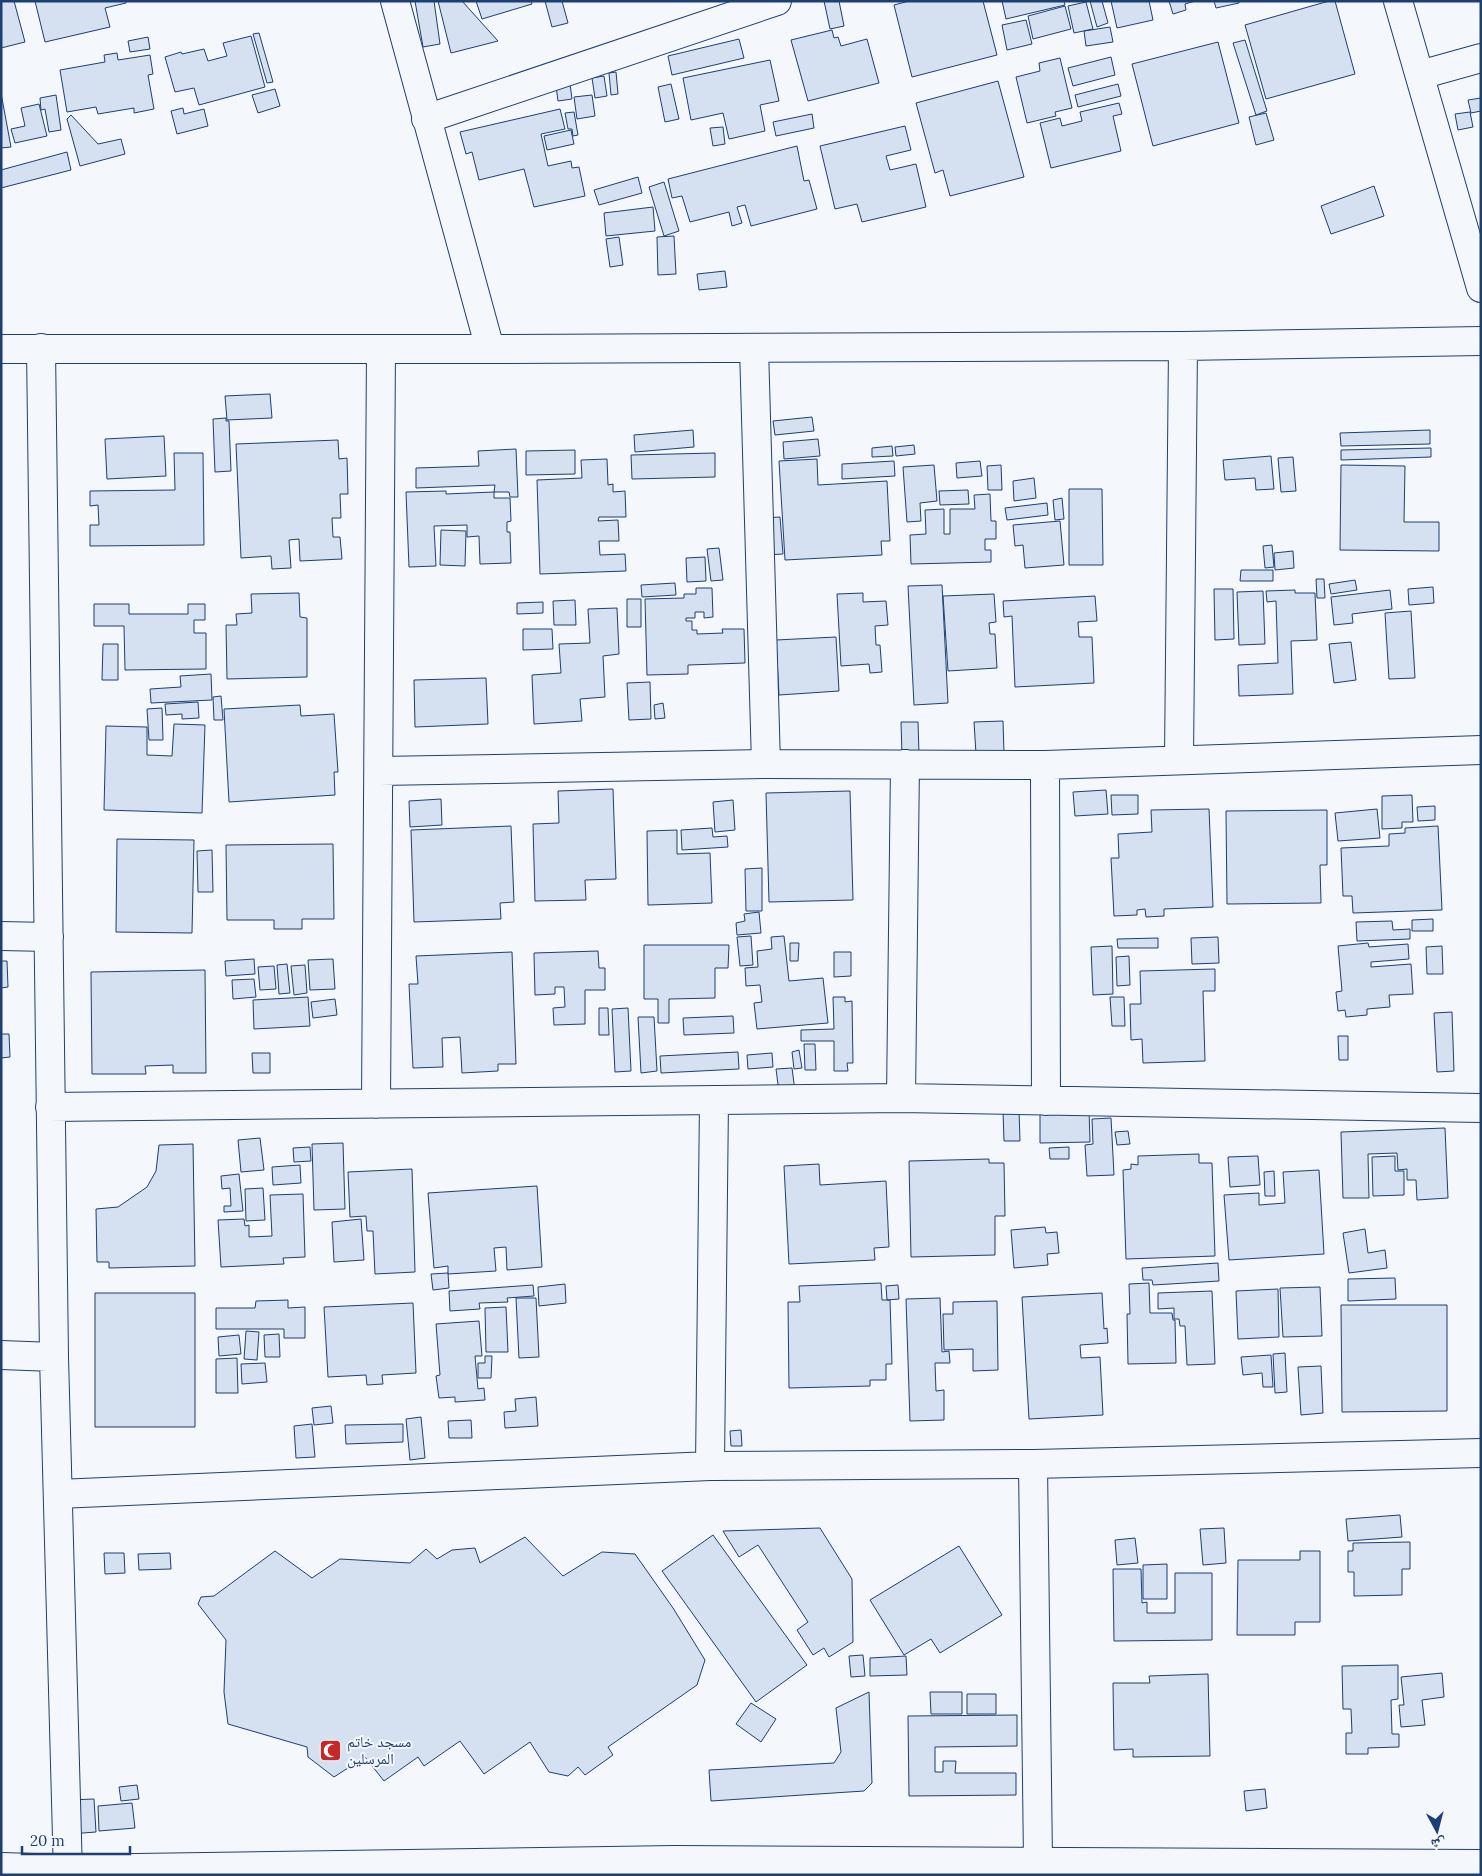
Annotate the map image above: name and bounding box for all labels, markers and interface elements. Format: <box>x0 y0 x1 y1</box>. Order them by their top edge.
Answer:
place label: مسجد خاتم المرسلين <box>347 1732 411 1769</box>
mosque icon: مسجد خاتم المرسلين <box>319 1739 343 1763</box>
north arrow <box>1412 1806 1462 1856</box>
scale bar <box>22 1824 130 1856</box>
text: 20 m <box>30 1831 65 1850</box>
text: ش <box>1430 1834 1447 1854</box>

